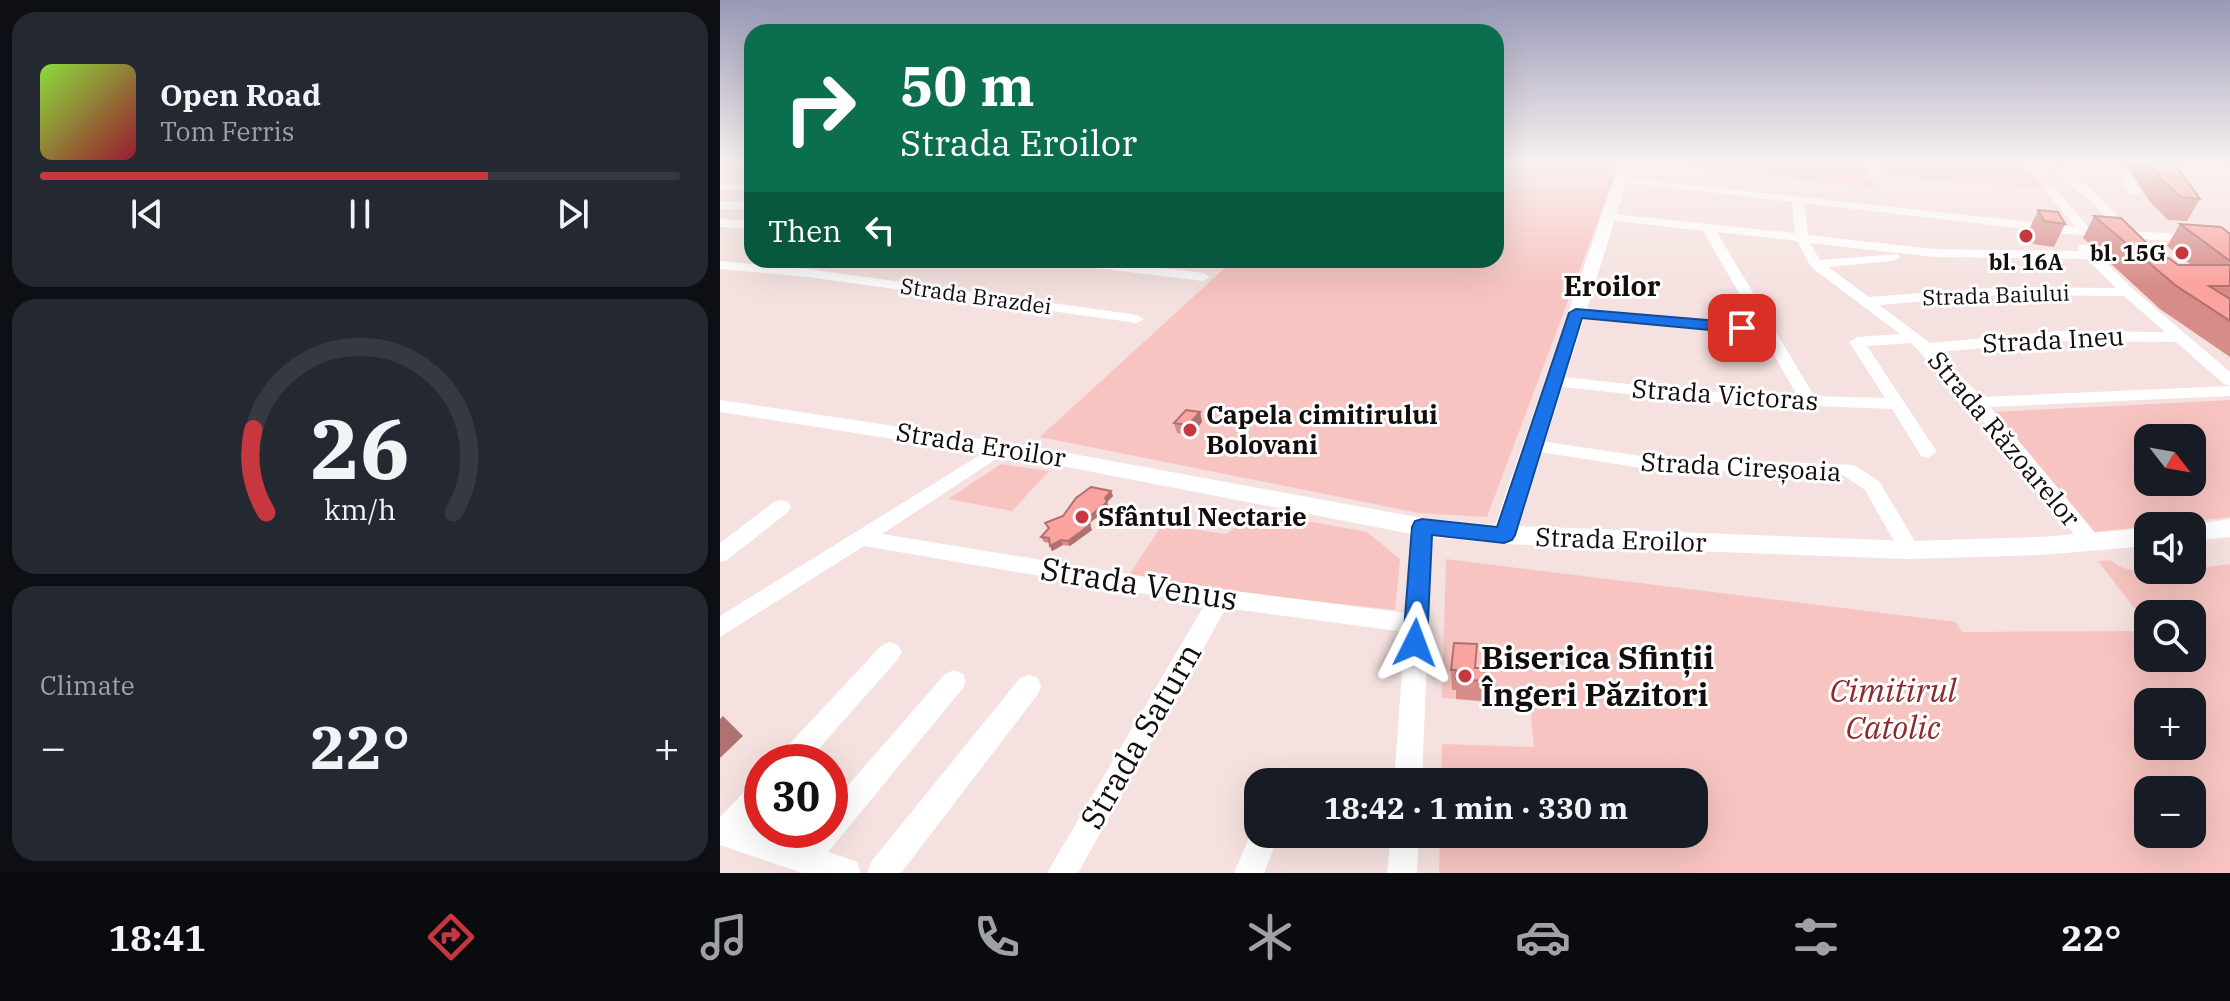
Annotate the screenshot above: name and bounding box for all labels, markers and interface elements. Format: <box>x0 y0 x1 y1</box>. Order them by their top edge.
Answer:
text: 50 m <box>900 49 1035 121</box>
icon: right <box>768 56 872 160</box>
text: Open Road <box>160 75 321 114</box>
text: Tom Ferris <box>160 114 294 148</box>
text: Strada Eroilor <box>900 119 1137 166</box>
icon: previous <box>125 192 169 236</box>
icon: pause <box>338 192 382 236</box>
icon: next <box>551 192 595 236</box>
icon: left <box>858 208 902 252</box>
text: Then <box>768 211 842 250</box>
marker: bl. 16A <box>2017 227 2035 245</box>
place label: bl. 15G <box>2090 238 2166 267</box>
marker: bl. 15G <box>2173 244 2191 262</box>
place label: bl. 16A <box>1989 247 2064 276</box>
district label: Eroilor <box>1563 267 1661 304</box>
street label: Strada Brazdei <box>899 271 1054 320</box>
street label: Strada Baiului <box>1922 277 2070 312</box>
pin <box>1708 294 1776 362</box>
icon: arrive <box>1720 306 1764 350</box>
street label: Strada Ineu <box>1981 318 2125 360</box>
street label: Strada Răzoarelor <box>1921 343 2089 534</box>
street label: Strada Victoras <box>1631 371 1819 417</box>
text: 26 <box>310 393 410 501</box>
place label: Capela cimitirului Bolovani <box>1206 397 1438 461</box>
street label: Strada Eroilor <box>894 414 1069 474</box>
marker: Capela cimitirului Bolovani <box>1181 421 1199 439</box>
north arrow <box>2134 424 2206 496</box>
map controls <box>2134 424 2206 848</box>
street label: Strada Cireșoaia <box>1640 444 1842 488</box>
text: km/h <box>324 491 396 528</box>
place label: Sfântul Nectarie <box>1098 499 1307 533</box>
marker: Sfântul Nectarie <box>1073 508 1091 526</box>
button: sound <box>2134 512 2206 584</box>
street label: Strada Eroilor <box>1535 519 1708 559</box>
street label: Strada Venus <box>1038 547 1241 619</box>
button: search <box>2134 600 2206 672</box>
position arrow <box>1373 601 1457 685</box>
street label: Strada Saturn <box>1070 635 1210 836</box>
place label: Biserica Sfinții Îngeri Păzitori <box>1481 636 1714 715</box>
marker: Biserica Sfinții Îngeri Păzitori <box>1456 667 1474 685</box>
text: Climate <box>40 668 135 702</box>
park label: Cimitirul Catolic <box>1829 669 1958 748</box>
button: + <box>2134 688 2206 760</box>
text: 22° <box>310 707 410 786</box>
text: − <box>40 718 66 775</box>
text: + <box>654 718 680 775</box>
speed limit sign: 30 <box>744 744 848 848</box>
button: − <box>2134 776 2206 848</box>
text: 18:42 · 1 min · 330 m <box>1324 788 1628 827</box>
icon: directions <box>423 909 479 965</box>
icon: music <box>696 909 752 965</box>
icon: phone <box>969 909 1025 965</box>
icon: climate <box>1242 909 1298 965</box>
icon: car <box>1515 909 1571 965</box>
icon: filters <box>1788 909 1844 965</box>
text: 18:41 <box>109 914 206 961</box>
text: 22° <box>2061 914 2121 961</box>

